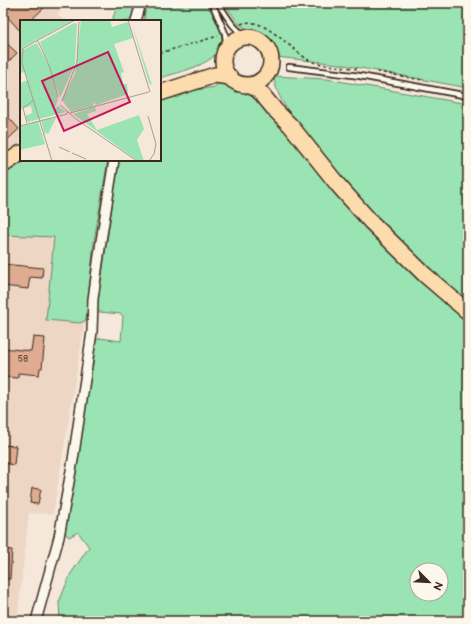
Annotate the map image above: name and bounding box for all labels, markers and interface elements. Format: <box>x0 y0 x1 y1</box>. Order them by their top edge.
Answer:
inset map <box>20 20 161 161</box>
house number: 58 <box>18 354 28 365</box>
north arrow <box>409 562 449 602</box>
text: N <box>430 579 445 592</box>

